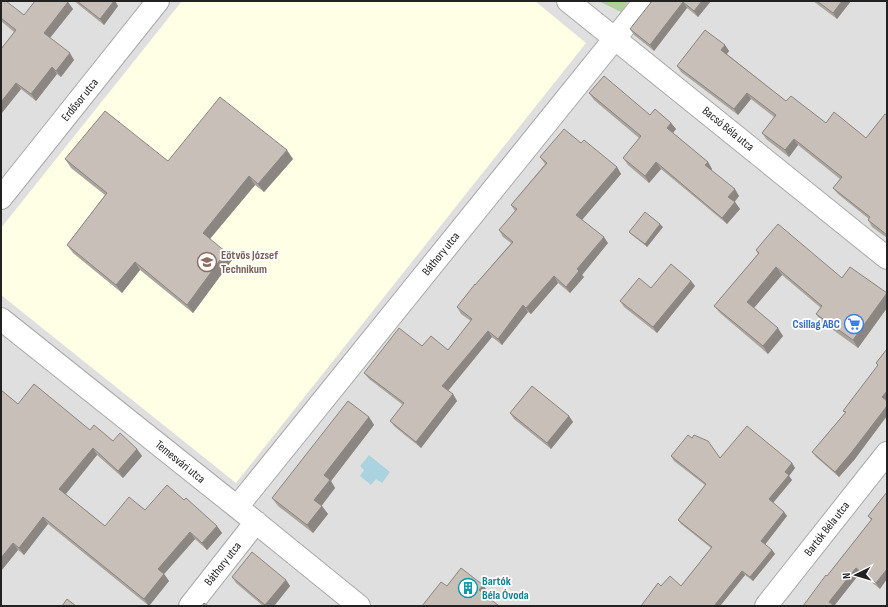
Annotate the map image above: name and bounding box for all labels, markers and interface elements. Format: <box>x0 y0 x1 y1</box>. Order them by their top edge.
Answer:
street label: Erdősor utca <box>58 75 102 124</box>
street label: Bacsó Béla utca <box>699 103 757 155</box>
street label: Báthory utca <box>419 229 463 279</box>
place label: Eötvös József Technikum <box>221 248 278 277</box>
school or university icon: Eötvös József Technikum <box>196 251 218 273</box>
supermarket icon: Csillag ABC <box>843 313 865 335</box>
place label: Csillag ABC <box>793 317 840 332</box>
street label: Temesvári utca <box>152 437 208 487</box>
street label: Bartók Béla utca <box>801 498 853 559</box>
street label: Báthory utca <box>201 539 245 589</box>
north arrow <box>836 555 876 595</box>
text: N <box>840 572 853 579</box>
place label: Bartók Béla Óvoda <box>482 574 529 603</box>
building icon: Bartók Béla Óvoda <box>457 577 479 599</box>

